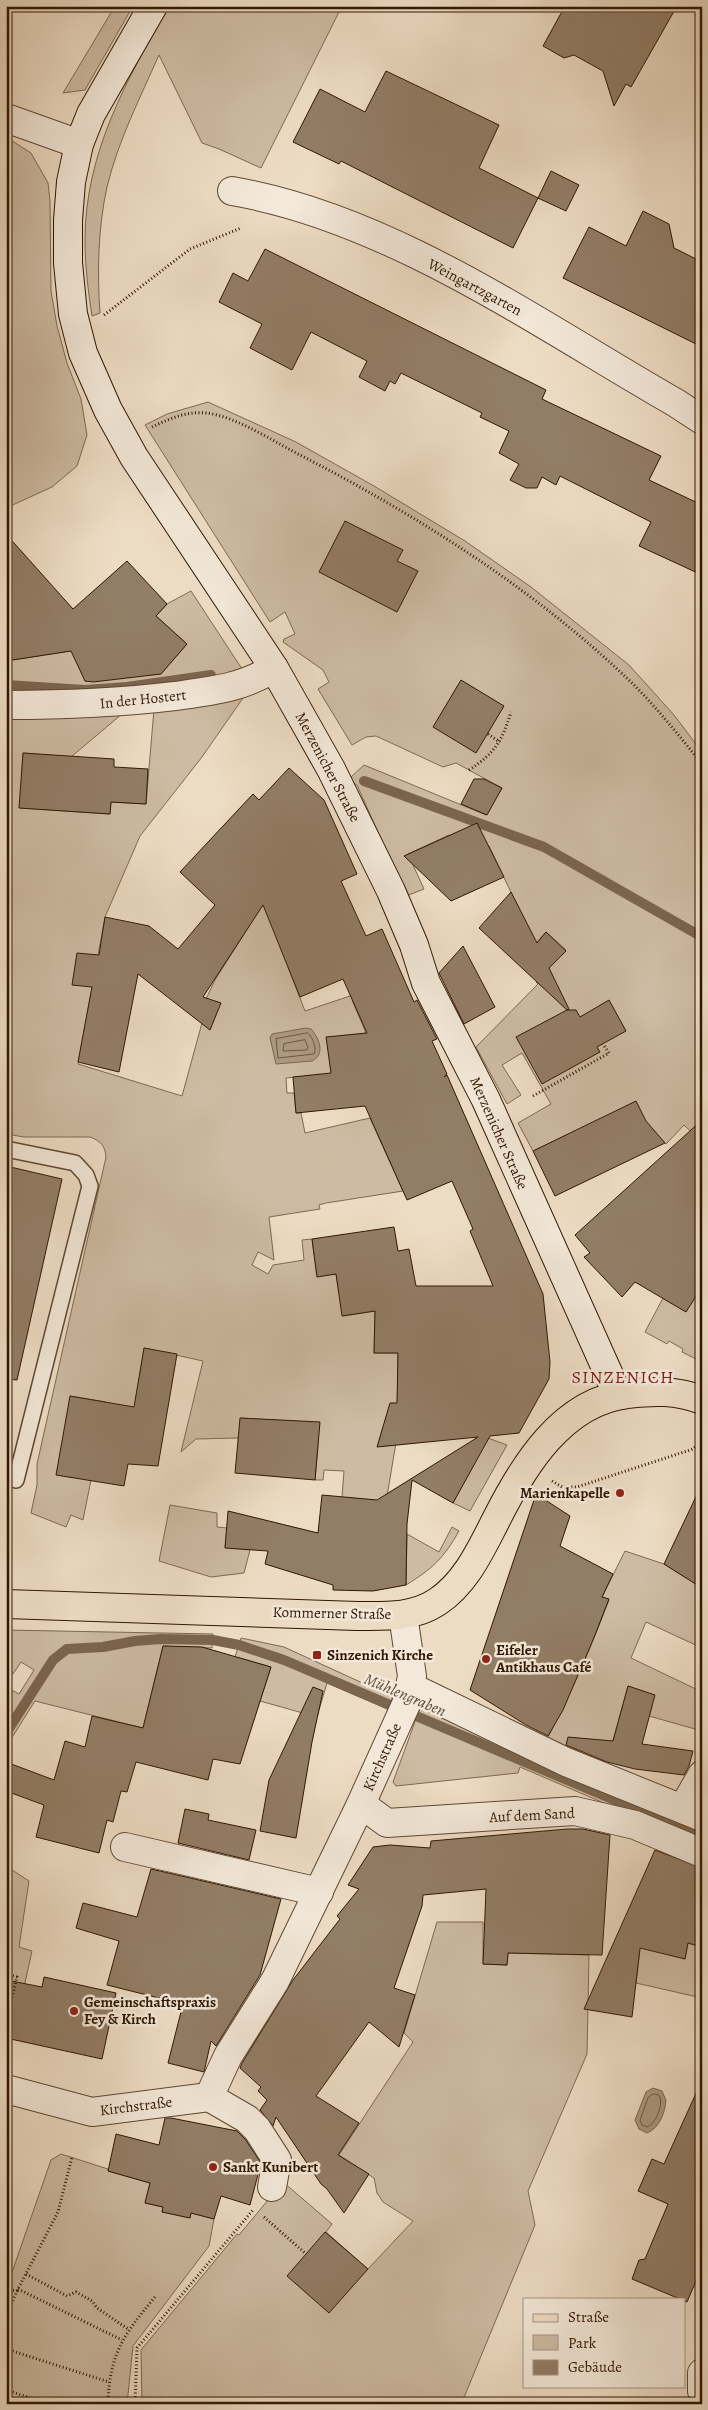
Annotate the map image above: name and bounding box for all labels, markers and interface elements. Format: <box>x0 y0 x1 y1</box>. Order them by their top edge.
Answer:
street label: Weingartzgarten <box>424 253 526 320</box>
street label: In der Hostert <box>99 685 187 713</box>
street label: Merzenicher Straße <box>291 709 366 826</box>
street label: Merzenicher Straße <box>465 1073 533 1193</box>
district label: SINZENICH <box>571 1365 675 1389</box>
place label: Marienkapelle <box>520 1483 610 1503</box>
marker: Marienkapelle <box>614 1487 626 1499</box>
street label: Kommerner Straße <box>273 1602 392 1624</box>
place label: Eifeler Antikhaus Café <box>495 1640 591 1677</box>
place label: Sinzenich Kirche <box>327 1645 433 1665</box>
marker: Sinzenich Kirche <box>311 1649 323 1661</box>
marker: Eifeler Antikhaus Café <box>480 1653 492 1665</box>
water label: Mühlengraben <box>361 1668 449 1722</box>
street label: Kirchstraße <box>358 1719 406 1794</box>
street label: Auf dem Sand <box>488 1803 576 1827</box>
place label: Gemeinschaftspraxis Fey & Kirch <box>84 1992 216 2029</box>
marker: Gemeinschaftspraxis Fey & Kirch <box>68 2005 80 2017</box>
street label: Kirchstraße <box>99 2092 174 2120</box>
place label: Sankt Kunibert <box>223 2157 318 2177</box>
marker: Sankt Kunibert <box>207 2161 219 2173</box>
legend <box>523 2298 686 2388</box>
text: Straße <box>568 2307 609 2327</box>
text: Park <box>568 2333 597 2353</box>
text: Gebäude <box>568 2357 622 2377</box>

